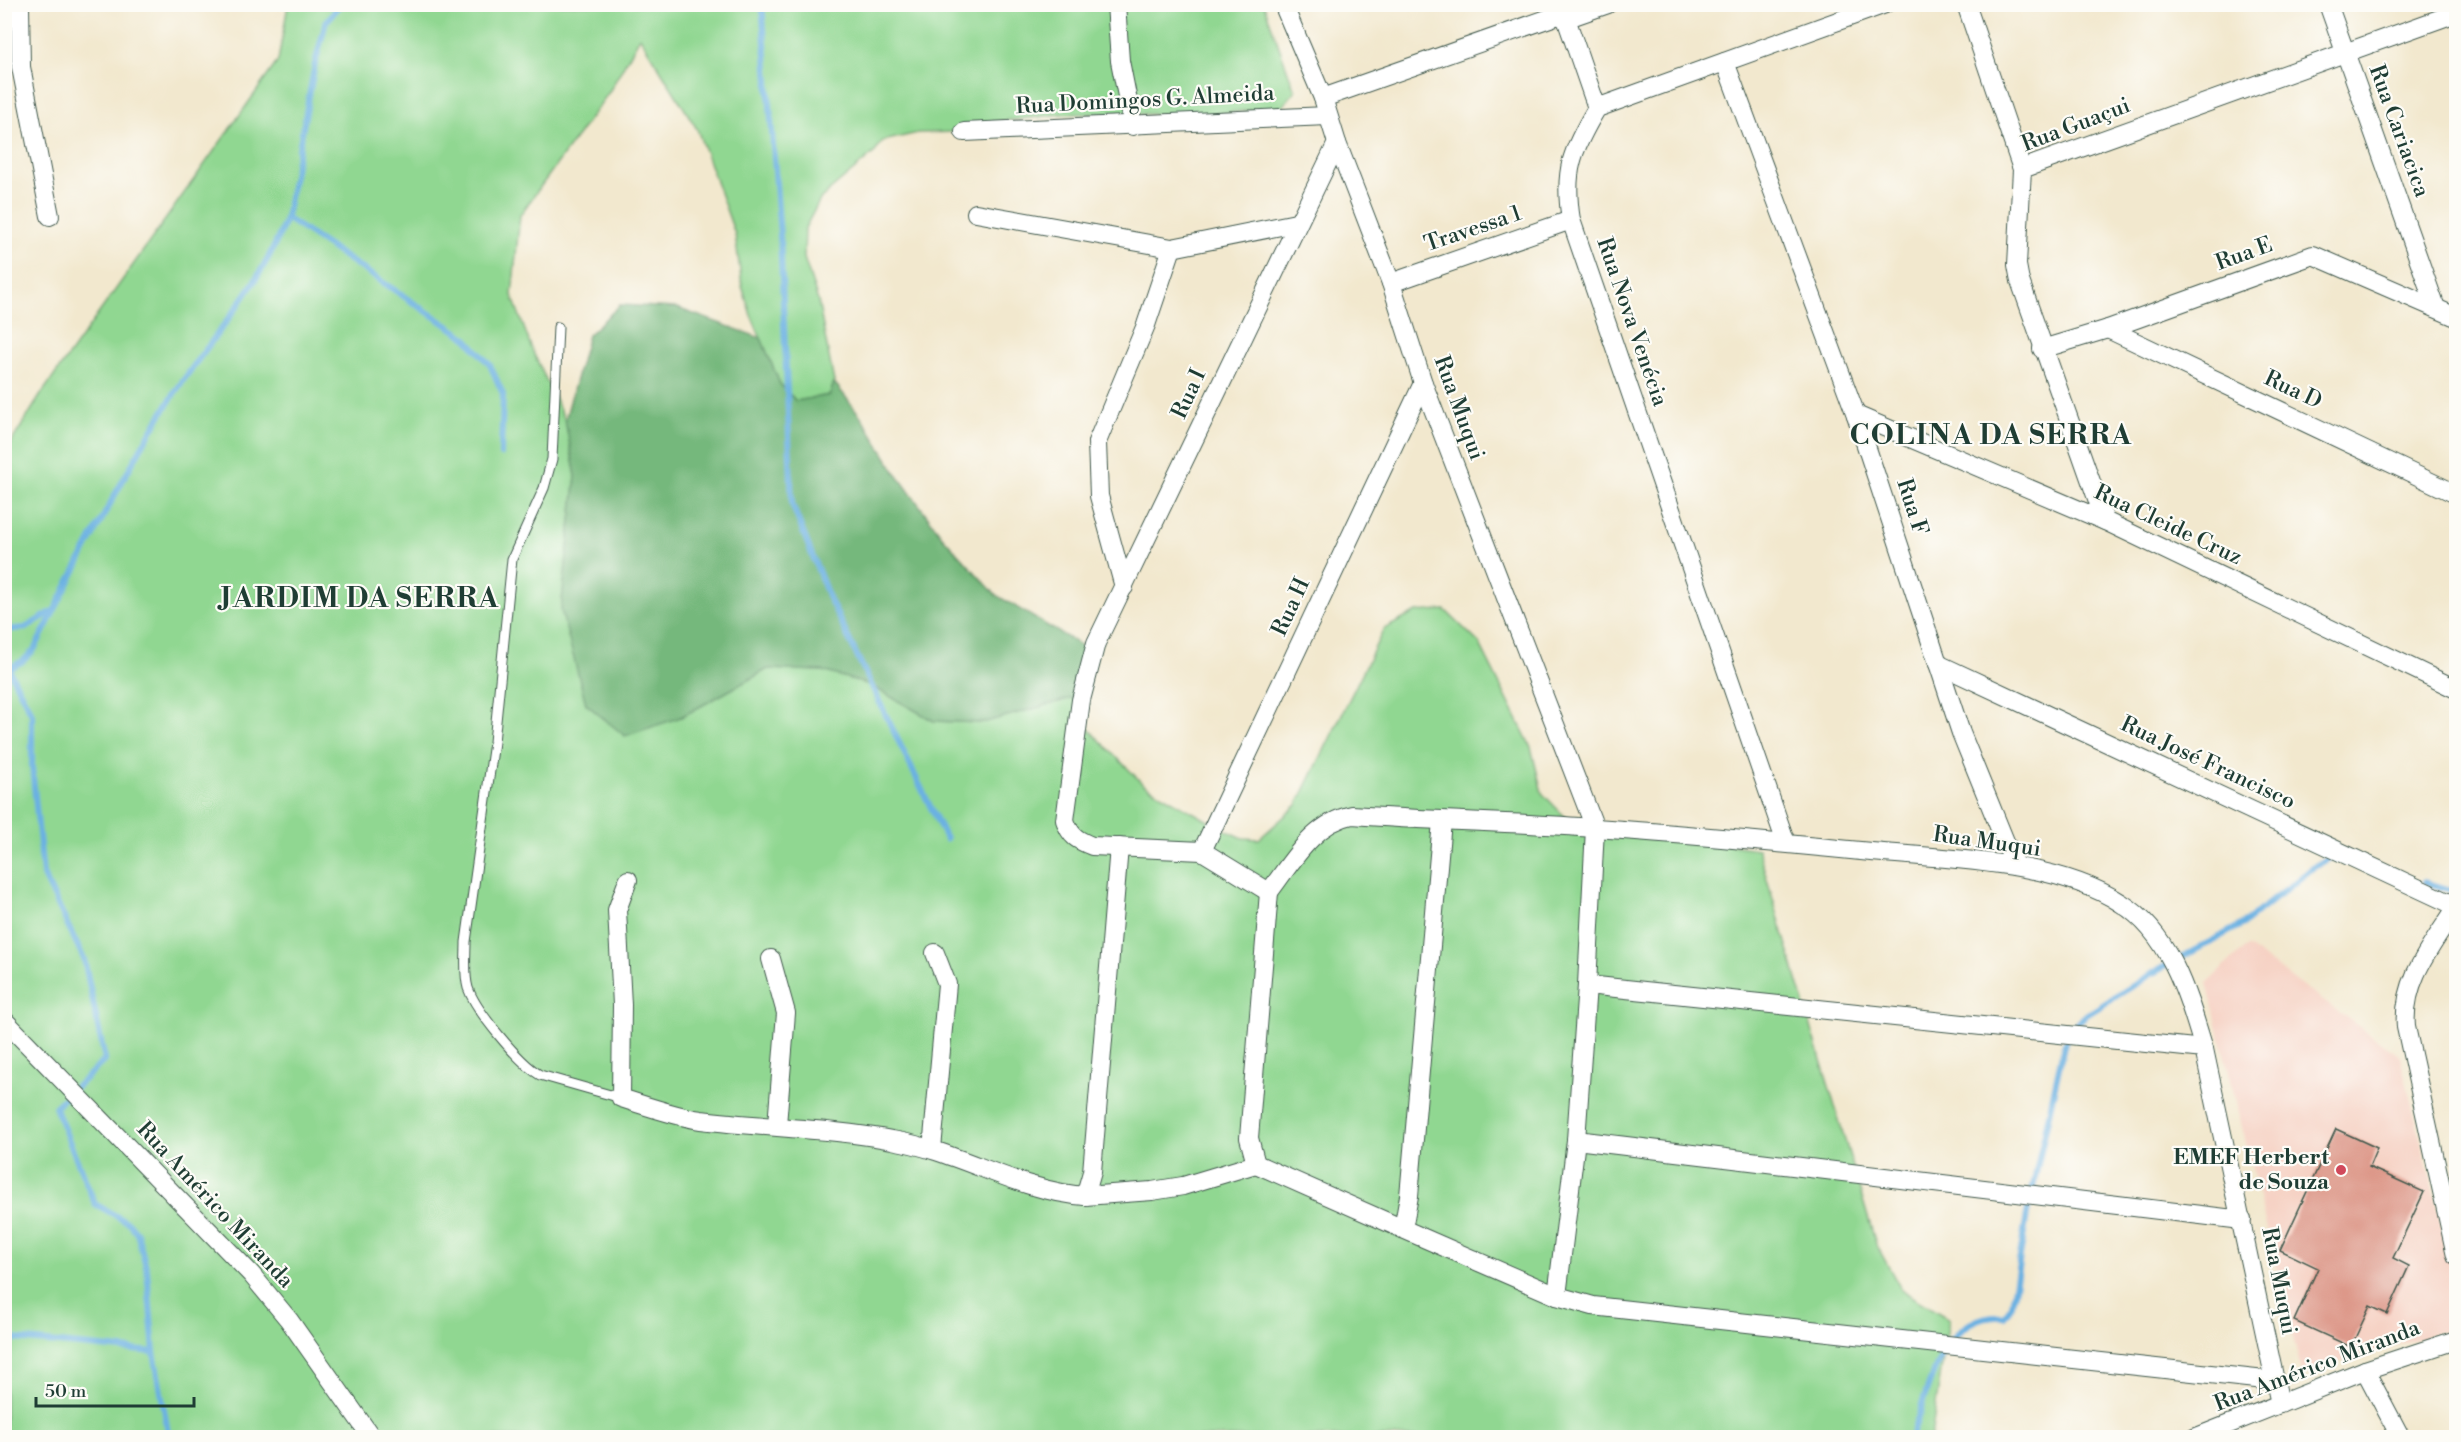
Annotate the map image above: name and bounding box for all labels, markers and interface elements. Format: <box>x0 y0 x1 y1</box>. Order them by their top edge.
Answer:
street label: Rua Cariacica <box>2363 61 2436 202</box>
street label: Rua Domingos G. Almeida <box>1015 80 1276 120</box>
street label: Rua Guaçui <box>2018 92 2134 158</box>
street label: Travessa 1 <box>1421 200 1526 258</box>
street label: Rua E <box>2212 231 2276 277</box>
street label: Rua Nova Venécia <box>1590 234 1674 411</box>
street label: Rua Muqui <box>1428 352 1490 464</box>
street label: Rua I <box>1166 364 1212 423</box>
street label: Rua D <box>2260 365 2326 415</box>
district label: COLINA DA SERRA <box>1849 418 2133 453</box>
street label: Rua F <box>1890 475 1934 539</box>
street label: Rua Cleide Cruz <box>2090 479 2246 571</box>
street label: Rua H <box>1266 573 1316 640</box>
district label: JARDIM DA SERRA <box>216 581 500 616</box>
street label: Rua José Francisco <box>2116 711 2300 815</box>
street label: Rua Muqui <box>1931 821 2043 863</box>
street label: Rua Américo Miranda <box>131 1116 300 1295</box>
place label: EMEF Herbert de Souza <box>2173 1144 2330 1196</box>
marker: EMEF Herbert de Souza <box>2334 1163 2348 1177</box>
street label: Rua Muqui <box>2255 1225 2303 1337</box>
street label: Rua Américo Miranda <box>2210 1314 2424 1418</box>
scale bar <box>36 1370 194 1408</box>
text: 50 m <box>45 1380 87 1403</box>

